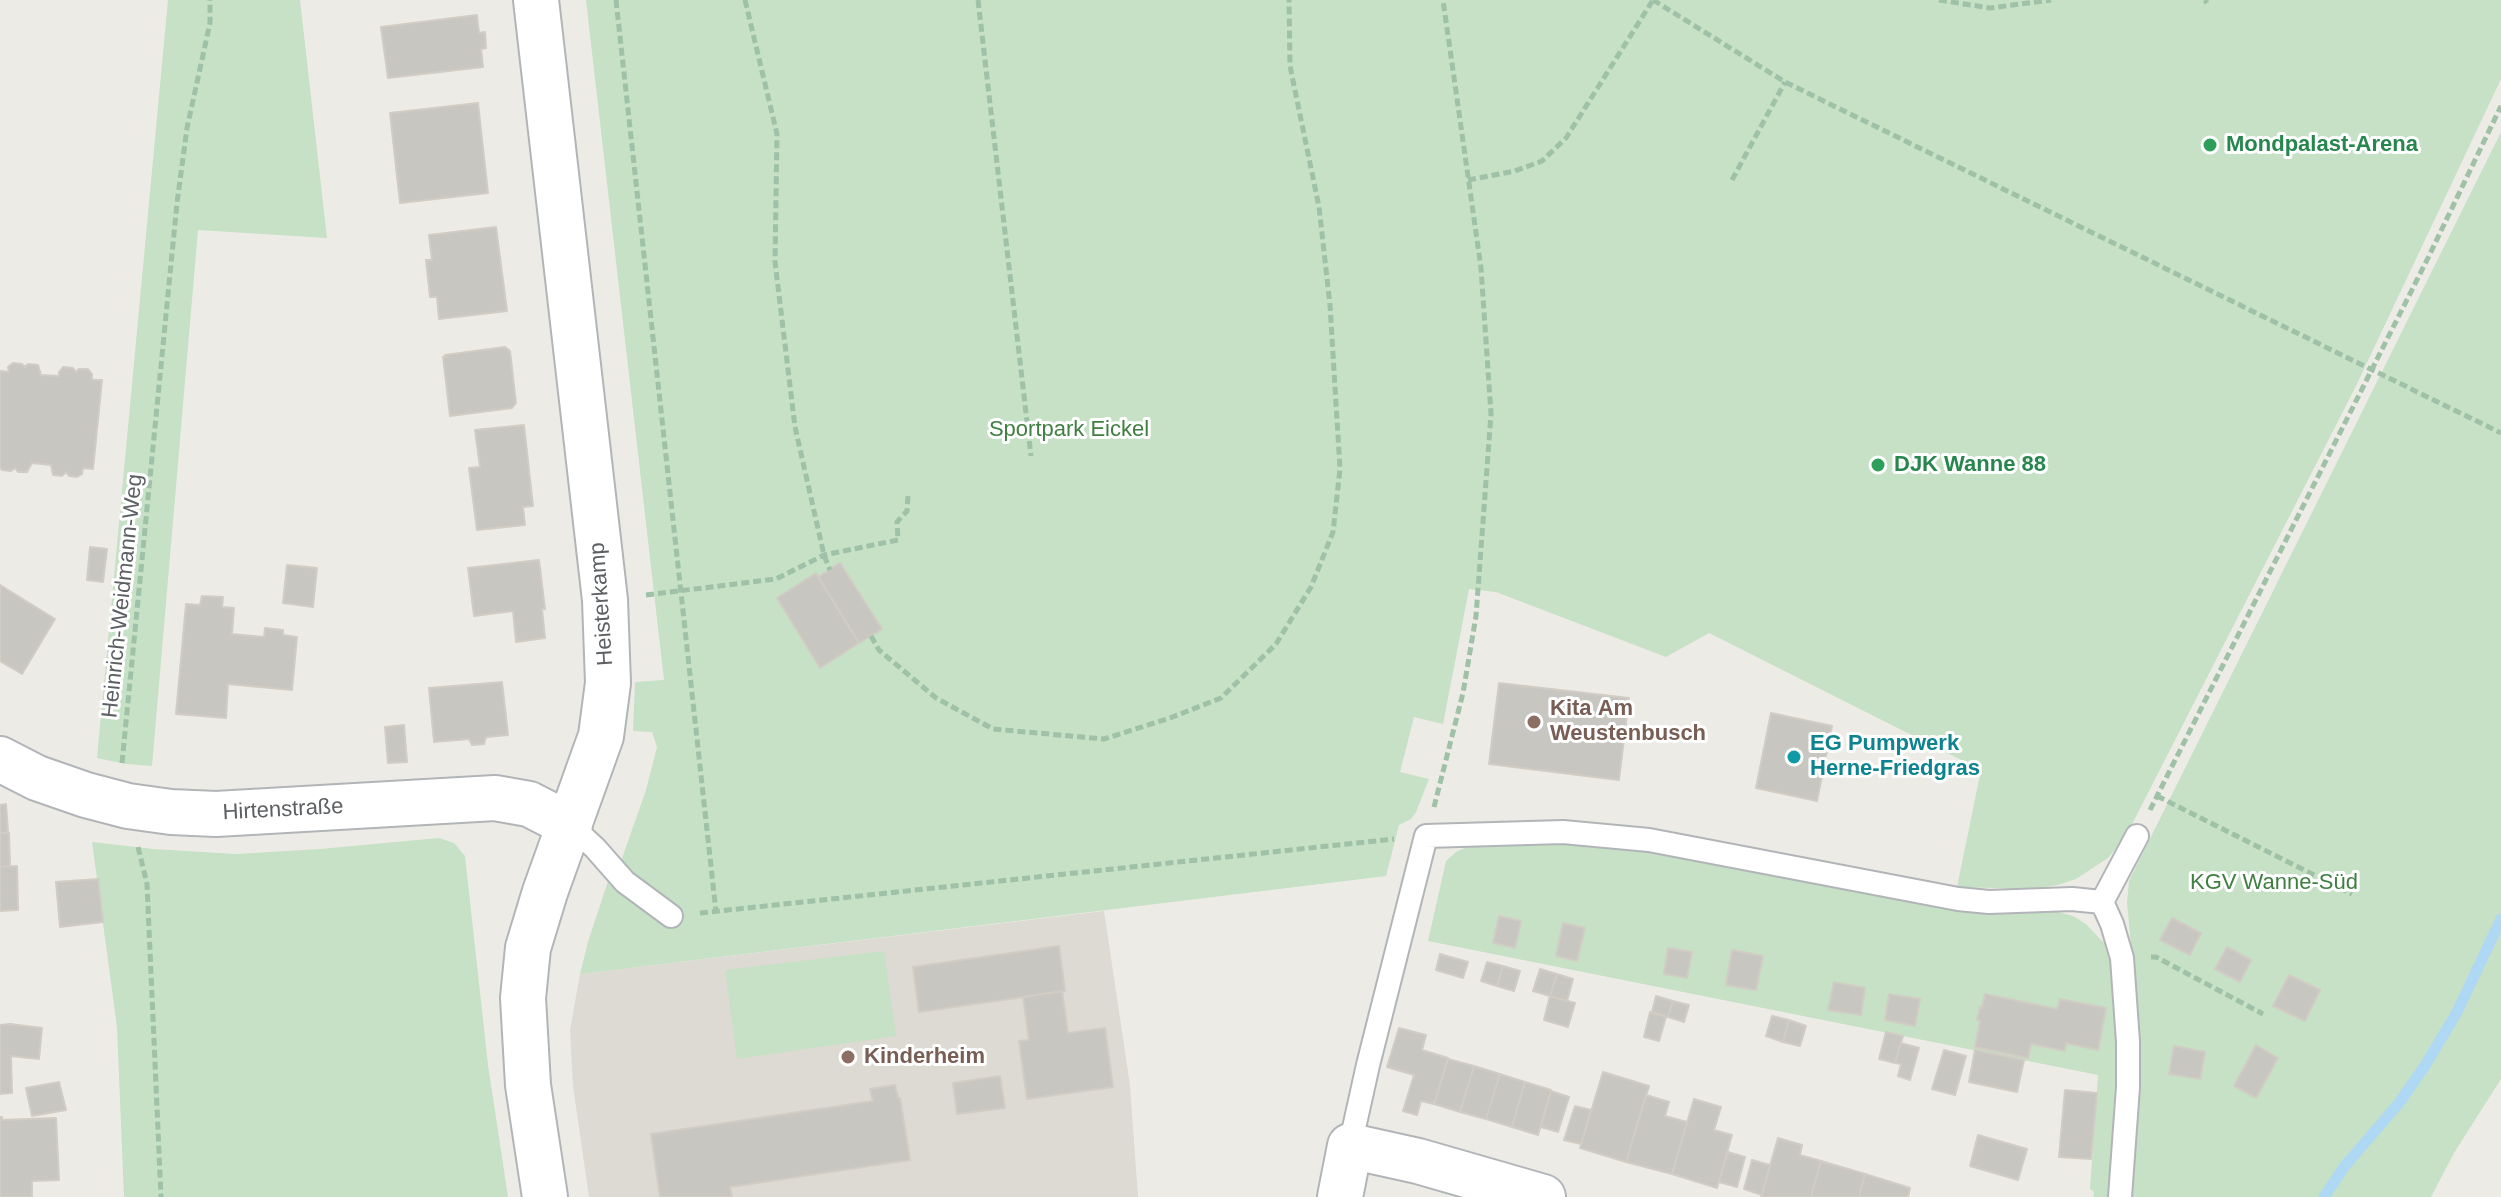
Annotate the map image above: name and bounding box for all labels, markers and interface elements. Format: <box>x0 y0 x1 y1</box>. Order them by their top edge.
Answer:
place label: Mondpalast-Arena <box>2226 132 2418 158</box>
marker: Mondpalast-Arena <box>2201 136 2219 154</box>
park label: Sportpark Eickel <box>989 417 1149 443</box>
place label: DJK Wanne 88 <box>1894 452 2046 478</box>
marker: DJK Wanne 88 <box>1869 456 1887 474</box>
street label: Heinrich-Weidmann-Weg <box>97 473 149 719</box>
street label: Heisterkamp <box>585 541 619 667</box>
place label: Kita Am Weustenbusch <box>1550 696 1706 748</box>
marker: Kita Am Weustenbusch <box>1525 713 1543 731</box>
place label: EG Pumpwerk Herne-Friedgras <box>1810 731 1980 782</box>
marker: EG Pumpwerk Herne-Friedgras <box>1785 748 1803 766</box>
street label: Hirtenstraße <box>222 794 344 826</box>
park label: KGV Wanne-Süd <box>2190 870 2358 896</box>
place label: Kinderheim <box>864 1044 985 1070</box>
marker: Kinderheim <box>839 1048 857 1066</box>

